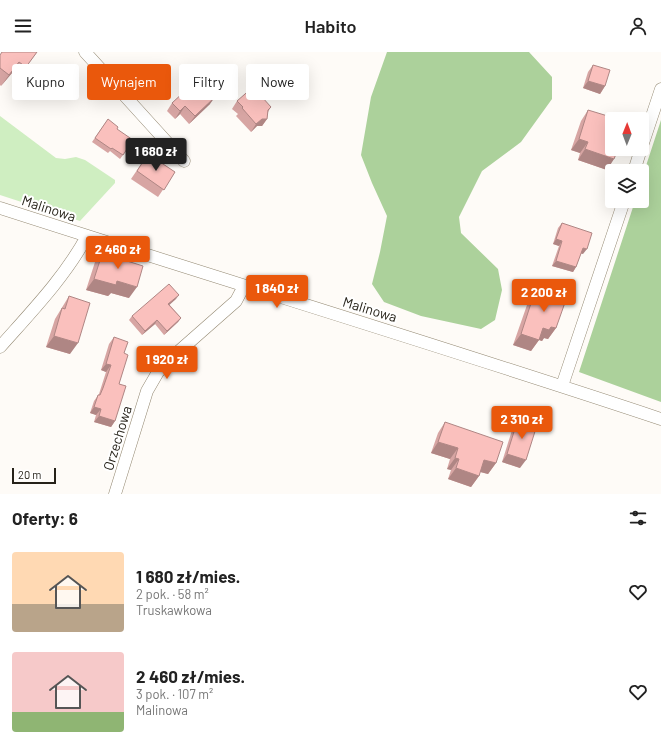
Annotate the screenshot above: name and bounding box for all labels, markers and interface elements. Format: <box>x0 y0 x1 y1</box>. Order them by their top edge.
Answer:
icon: menu <box>12 15 34 37</box>
text: Habito <box>304 15 357 37</box>
icon: person <box>627 15 649 37</box>
chip: Kupno <box>12 64 79 100</box>
chip: Wynajem <box>87 64 171 100</box>
chip: Filtry <box>179 64 238 100</box>
chip: Nowe <box>246 64 309 100</box>
north arrow <box>605 112 649 156</box>
map controls <box>605 112 649 208</box>
pin: 1 680 zł <box>115 138 197 172</box>
text: 1 680 zł <box>135 143 177 159</box>
button: layers <box>605 164 649 208</box>
street label: Malinowa <box>20 191 78 225</box>
pin: 2 460 zł <box>77 236 159 270</box>
text: 2 460 zł <box>95 241 141 257</box>
pin: 1 840 zł <box>236 275 318 309</box>
pin: 2 200 zł <box>503 279 585 313</box>
text: 1 840 zł <box>255 280 299 296</box>
text: 2 200 zł <box>521 284 567 300</box>
street label: Malinowa <box>341 293 399 325</box>
pin: 1 920 zł <box>126 346 208 380</box>
text: 1 920 zł <box>145 351 189 367</box>
street label: Orzechowa <box>99 404 135 472</box>
pin: 2 310 zł <box>481 406 563 440</box>
text: 2 310 zł <box>500 411 544 427</box>
scale bar <box>12 466 56 485</box>
text: 20 m <box>18 468 41 481</box>
icon: filters <box>627 507 649 529</box>
text: Oferty: 6 <box>12 508 78 528</box>
text: 1 680 zł/mies. <box>136 566 240 586</box>
icon: home <box>44 568 92 616</box>
icon: heart <box>627 581 649 603</box>
text: 2 pok. · 58 m² <box>136 586 209 602</box>
text: Truskawkowa <box>136 602 212 618</box>
text: 2 460 zł/mies. <box>136 666 245 686</box>
icon: home <box>44 668 92 716</box>
icon: heart <box>627 681 649 703</box>
text: 3 pok. · 107 m² <box>136 686 213 702</box>
text: Malinowa <box>136 702 188 718</box>

